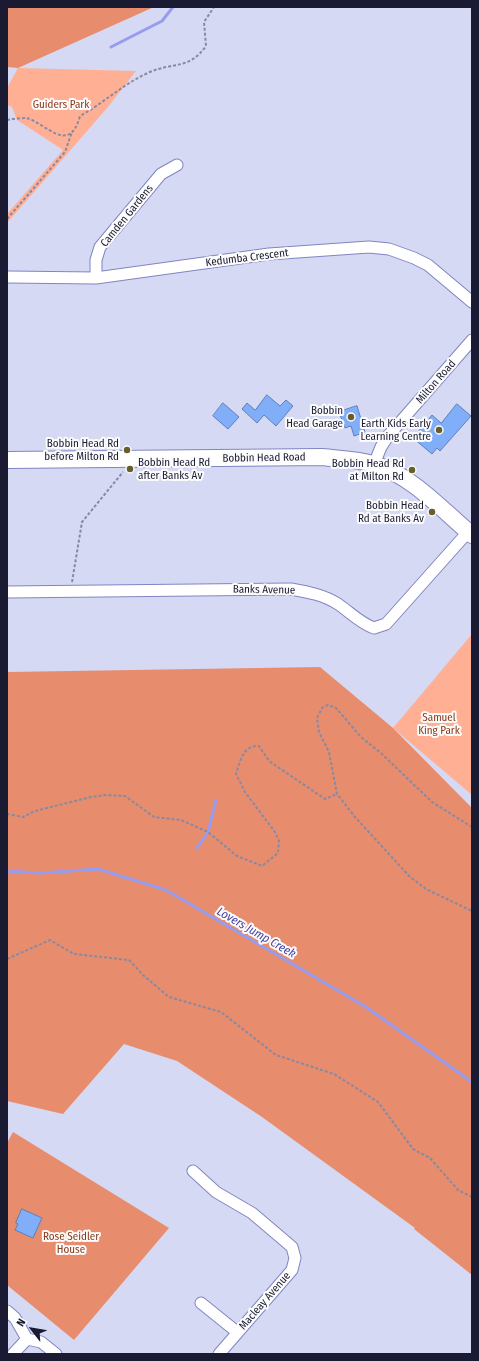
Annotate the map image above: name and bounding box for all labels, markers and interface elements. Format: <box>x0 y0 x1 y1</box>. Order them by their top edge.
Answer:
park label: Guiders Park <box>33 98 89 112</box>
street label: Camden Gardens <box>98 182 156 250</box>
street label: Kedumba Crescent <box>205 246 289 270</box>
street label: Milton Road <box>413 357 459 407</box>
place label: Bobbin Head Garage <box>286 404 343 430</box>
marker: Bobbin Head Garage <box>346 412 356 422</box>
place label: Earth Kids Early Learning Centre <box>361 417 431 443</box>
marker: Earth Kids Early Learning Centre <box>434 425 444 435</box>
place label: Bobbin Head Rd before Milton Rd <box>44 437 119 463</box>
marker: Bobbin Head Rd before Milton Rd <box>122 445 132 455</box>
street label: Bobbin Head Road <box>222 451 306 465</box>
place label: Bobbin Head Rd after Banks Av <box>138 456 210 482</box>
place label: Bobbin Head Rd at Milton Rd <box>332 457 404 483</box>
marker: Bobbin Head Rd after Banks Av <box>125 464 135 474</box>
marker: Bobbin Head Rd at Milton Rd <box>407 465 417 475</box>
place label: Bobbin Head Rd at Banks Av <box>358 499 424 525</box>
marker: Bobbin Head Rd at Banks Av <box>427 507 437 517</box>
street label: Banks Avenue <box>233 583 295 597</box>
park label: Samuel King Park <box>418 711 460 737</box>
water label: Lovers Jump Creek <box>214 905 298 961</box>
park label: Rose Seidler House <box>43 1230 99 1256</box>
street label: Macleay Avenue <box>236 1270 294 1332</box>
north arrow <box>12 1309 52 1349</box>
text: N <box>14 1316 29 1329</box>

